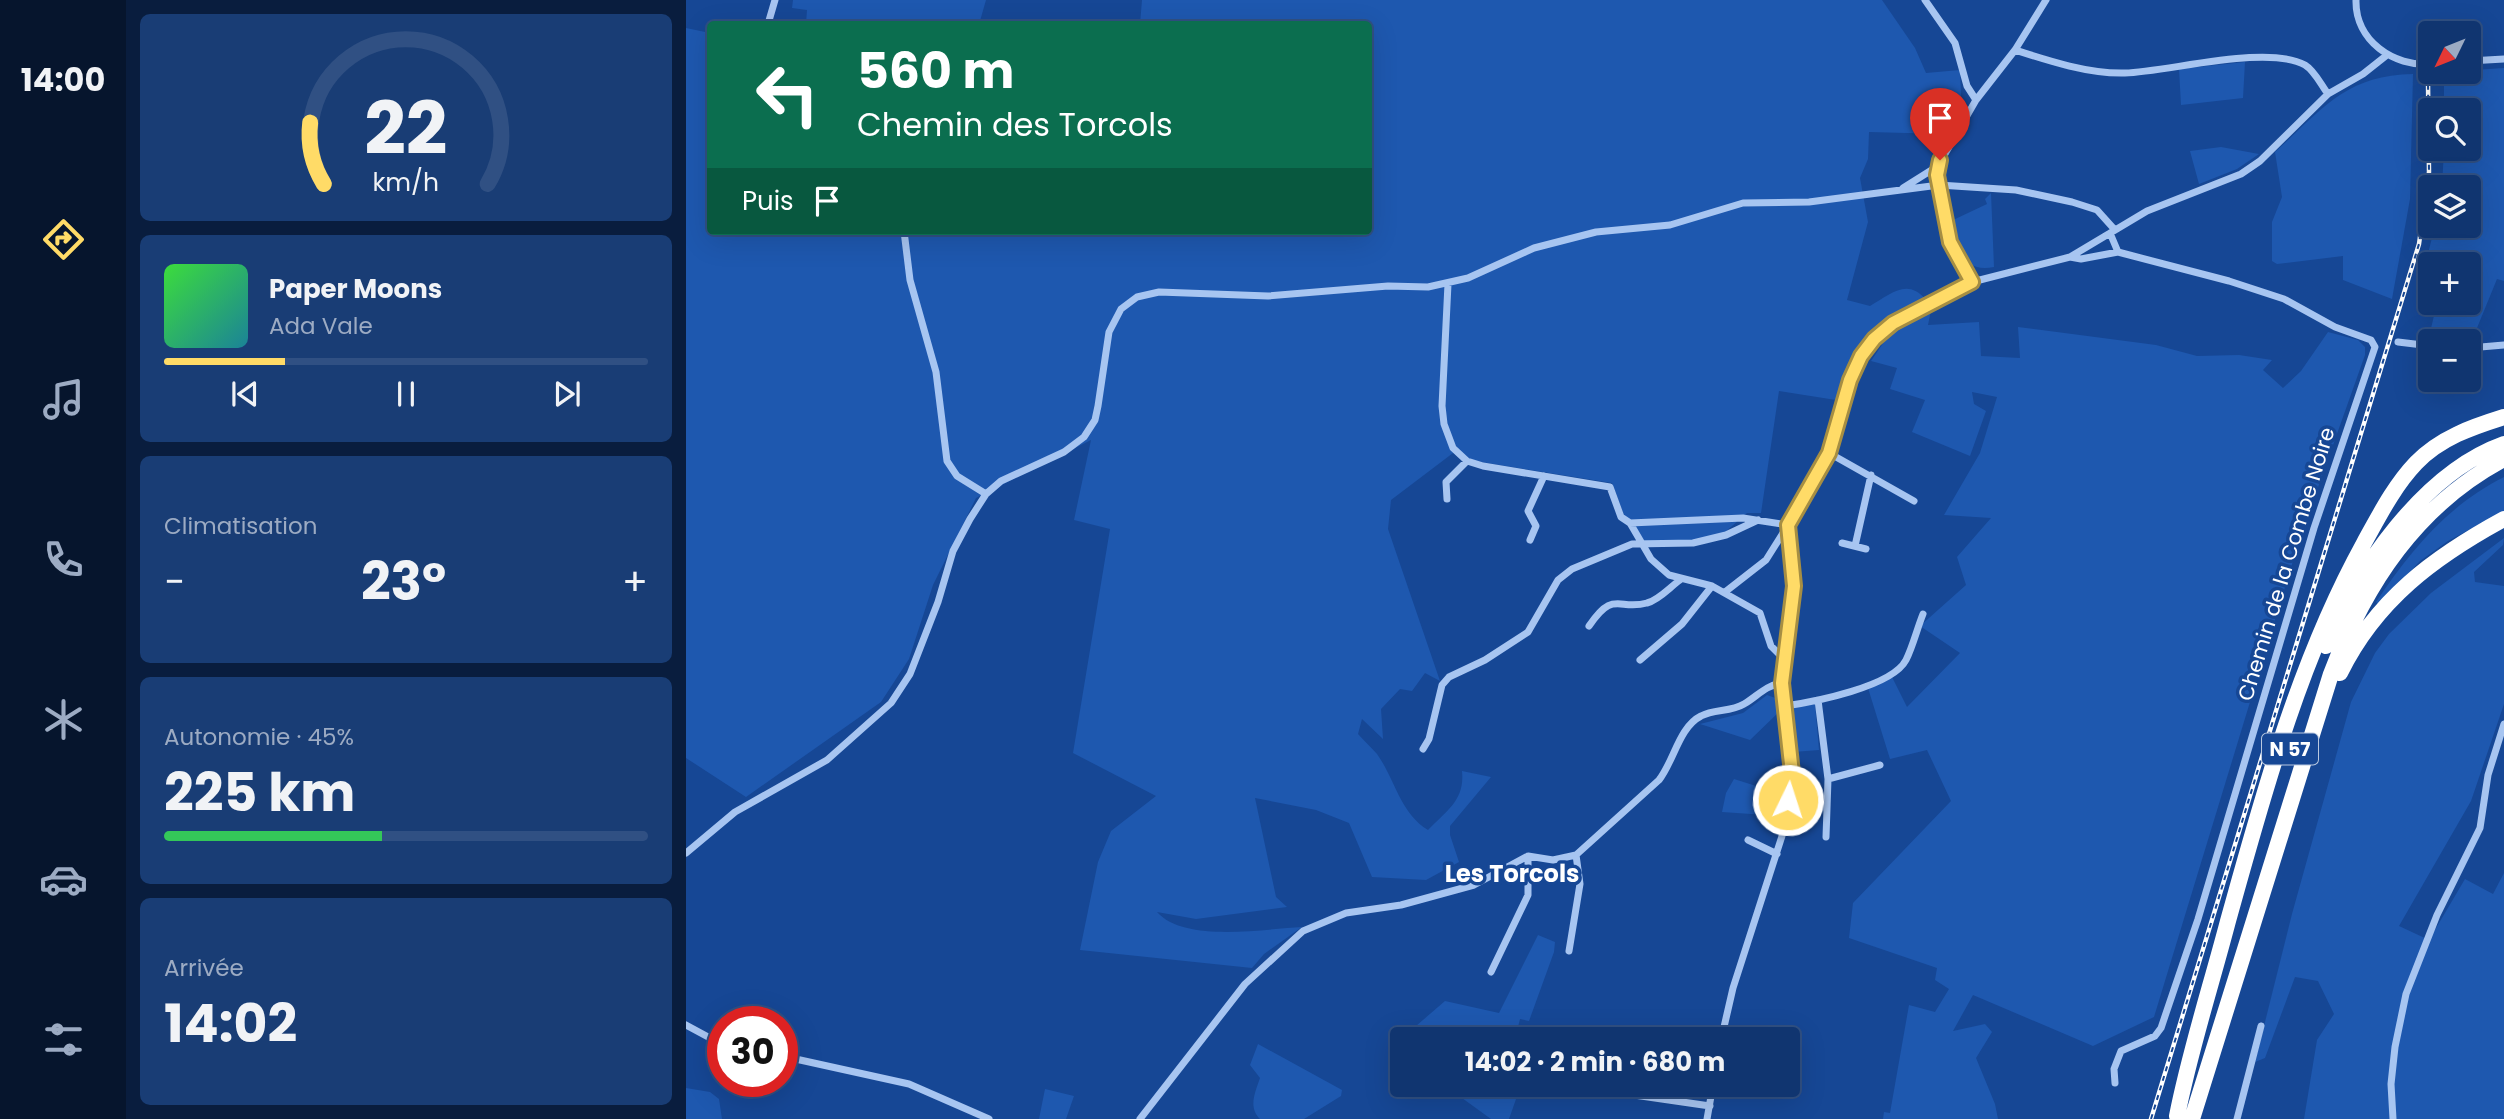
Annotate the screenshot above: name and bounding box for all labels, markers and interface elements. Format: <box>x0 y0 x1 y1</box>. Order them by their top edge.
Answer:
north arrow <box>2418 21 2482 84</box>
map controls <box>2418 21 2481 392</box>
text: 560 m <box>857 37 1014 105</box>
icon: left <box>742 49 833 140</box>
text: 14:00 <box>21 57 105 102</box>
text: 22 <box>364 78 448 179</box>
pin <box>1910 88 1970 160</box>
button: search <box>2418 98 2481 161</box>
icon: arrive <box>1921 99 1959 137</box>
text: Chemin des Torcols <box>857 102 1173 147</box>
text: km/h <box>373 164 439 199</box>
button: layers <box>2418 175 2481 238</box>
icon: arrive <box>808 182 846 220</box>
text: Puis <box>742 183 794 219</box>
icon: directions <box>39 215 88 264</box>
button: + <box>2418 252 2481 315</box>
text: Paper Moons <box>269 271 442 307</box>
text: Ada Vale <box>269 310 373 342</box>
button: − <box>2418 329 2481 392</box>
icon: music <box>39 375 88 424</box>
icon: previous <box>226 375 264 413</box>
icon: pause <box>387 375 425 413</box>
icon: next <box>548 375 586 413</box>
street label: Chemin de la Combe Noire <box>2231 424 2341 704</box>
text: Climatisation <box>164 510 317 542</box>
icon: phone <box>39 535 88 584</box>
text: 23° <box>361 545 446 618</box>
text: − <box>164 555 185 608</box>
text: + <box>622 555 648 608</box>
icon: climate <box>39 695 88 744</box>
text: Autonomie · 45% <box>164 721 354 753</box>
road number: N 57 <box>2262 734 2318 764</box>
text: 225 km <box>164 756 355 829</box>
position arrow <box>1751 763 1825 837</box>
icon: car <box>39 855 88 904</box>
district label: Les Torcols <box>1445 857 1579 890</box>
text: Arrivée <box>164 952 244 984</box>
text: 14:02 <box>164 987 297 1060</box>
speed limit sign: 30 <box>707 1006 798 1097</box>
icon: filters <box>39 1015 88 1064</box>
text: 14:02 · 2 min · 680 m <box>1465 1044 1725 1080</box>

